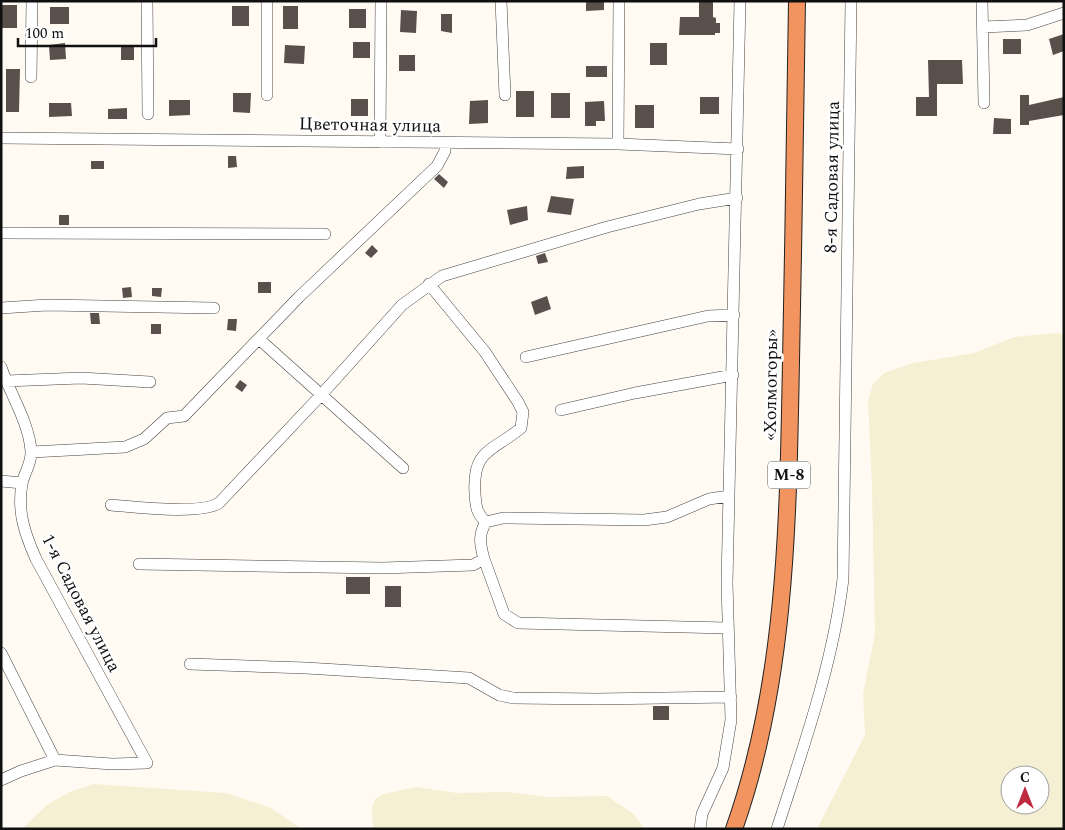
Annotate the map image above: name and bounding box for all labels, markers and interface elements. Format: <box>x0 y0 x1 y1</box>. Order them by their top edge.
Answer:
scale bar <box>18 15 155 47</box>
text: 100 m <box>25 22 64 45</box>
street label: 8-я Садовая улица <box>817 101 847 253</box>
street label: Цветочная улица <box>299 110 442 140</box>
street label: «Холмогоры» <box>757 329 785 441</box>
road number: М-8 <box>768 462 810 488</box>
street label: 1-я Садовая улица <box>34 529 128 677</box>
north arrow <box>1000 765 1050 815</box>
text: С <box>1020 767 1030 788</box>

